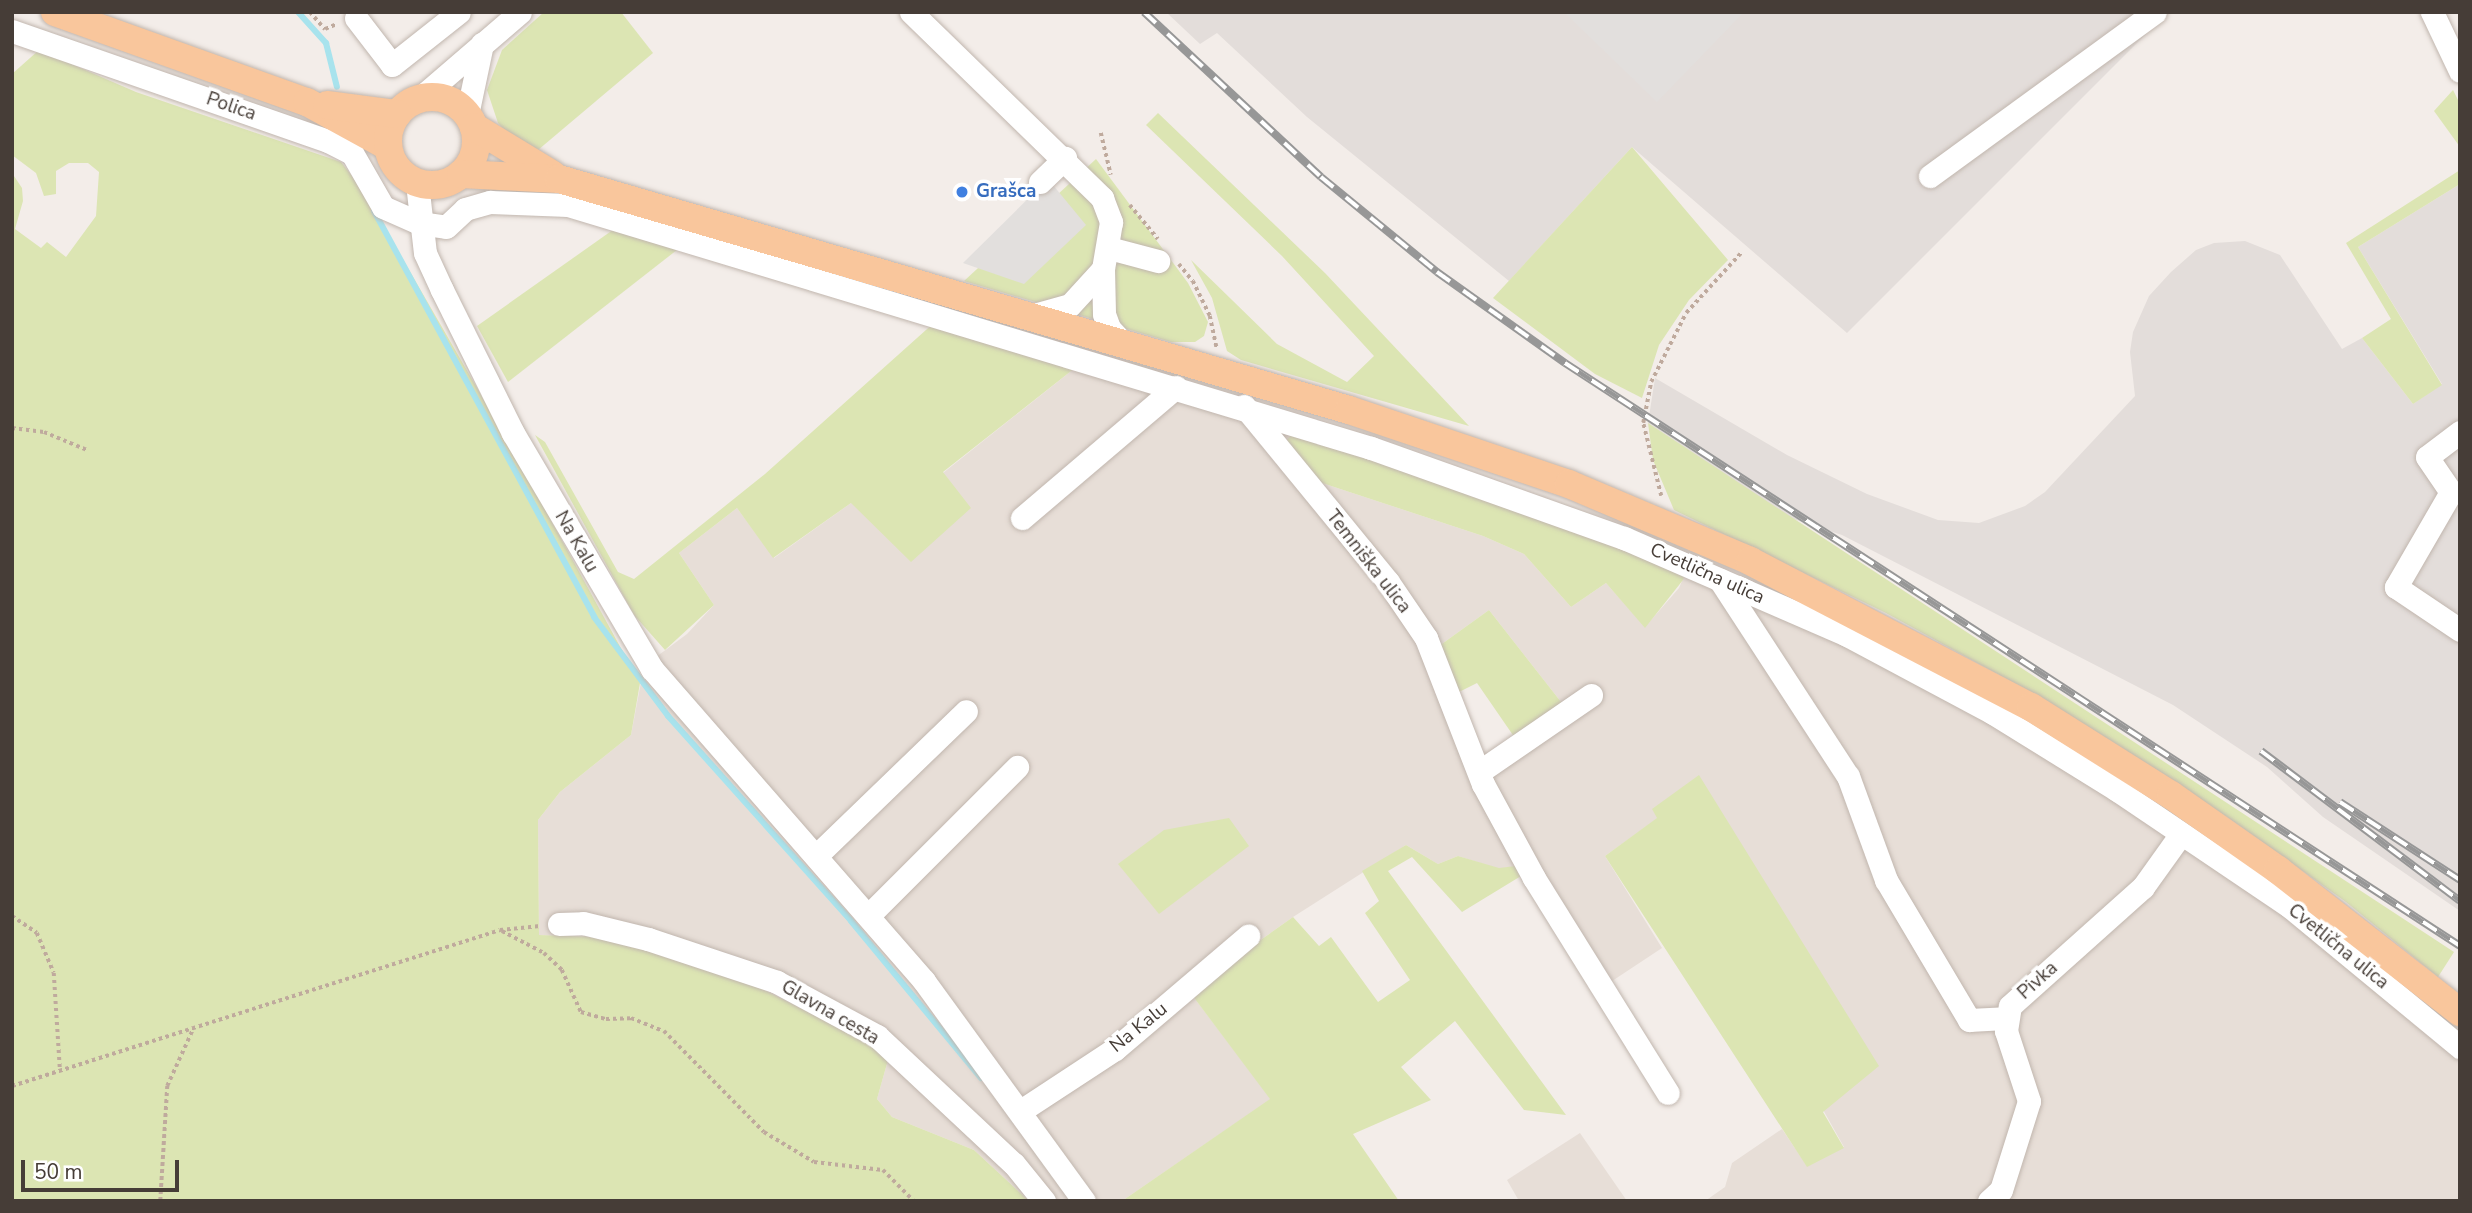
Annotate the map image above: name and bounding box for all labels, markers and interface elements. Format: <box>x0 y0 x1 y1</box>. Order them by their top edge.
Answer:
street label: Polica <box>203 88 259 126</box>
place label: Grašca <box>976 181 1036 203</box>
marker: Grašca <box>954 184 970 200</box>
street label: Temniška ulica <box>1321 506 1415 618</box>
street label: Na Kalu <box>549 507 603 577</box>
street label: Cvetlična ulica <box>1646 539 1768 609</box>
street label: Cvetlična ulica <box>2283 899 2393 995</box>
street label: Pivka <box>2013 957 2063 1005</box>
street label: Glavna cesta <box>777 976 883 1050</box>
street label: Na Kalu <box>1106 998 1172 1058</box>
scale bar <box>24 1146 182 1190</box>
text: 50 m <box>34 1158 83 1186</box>

